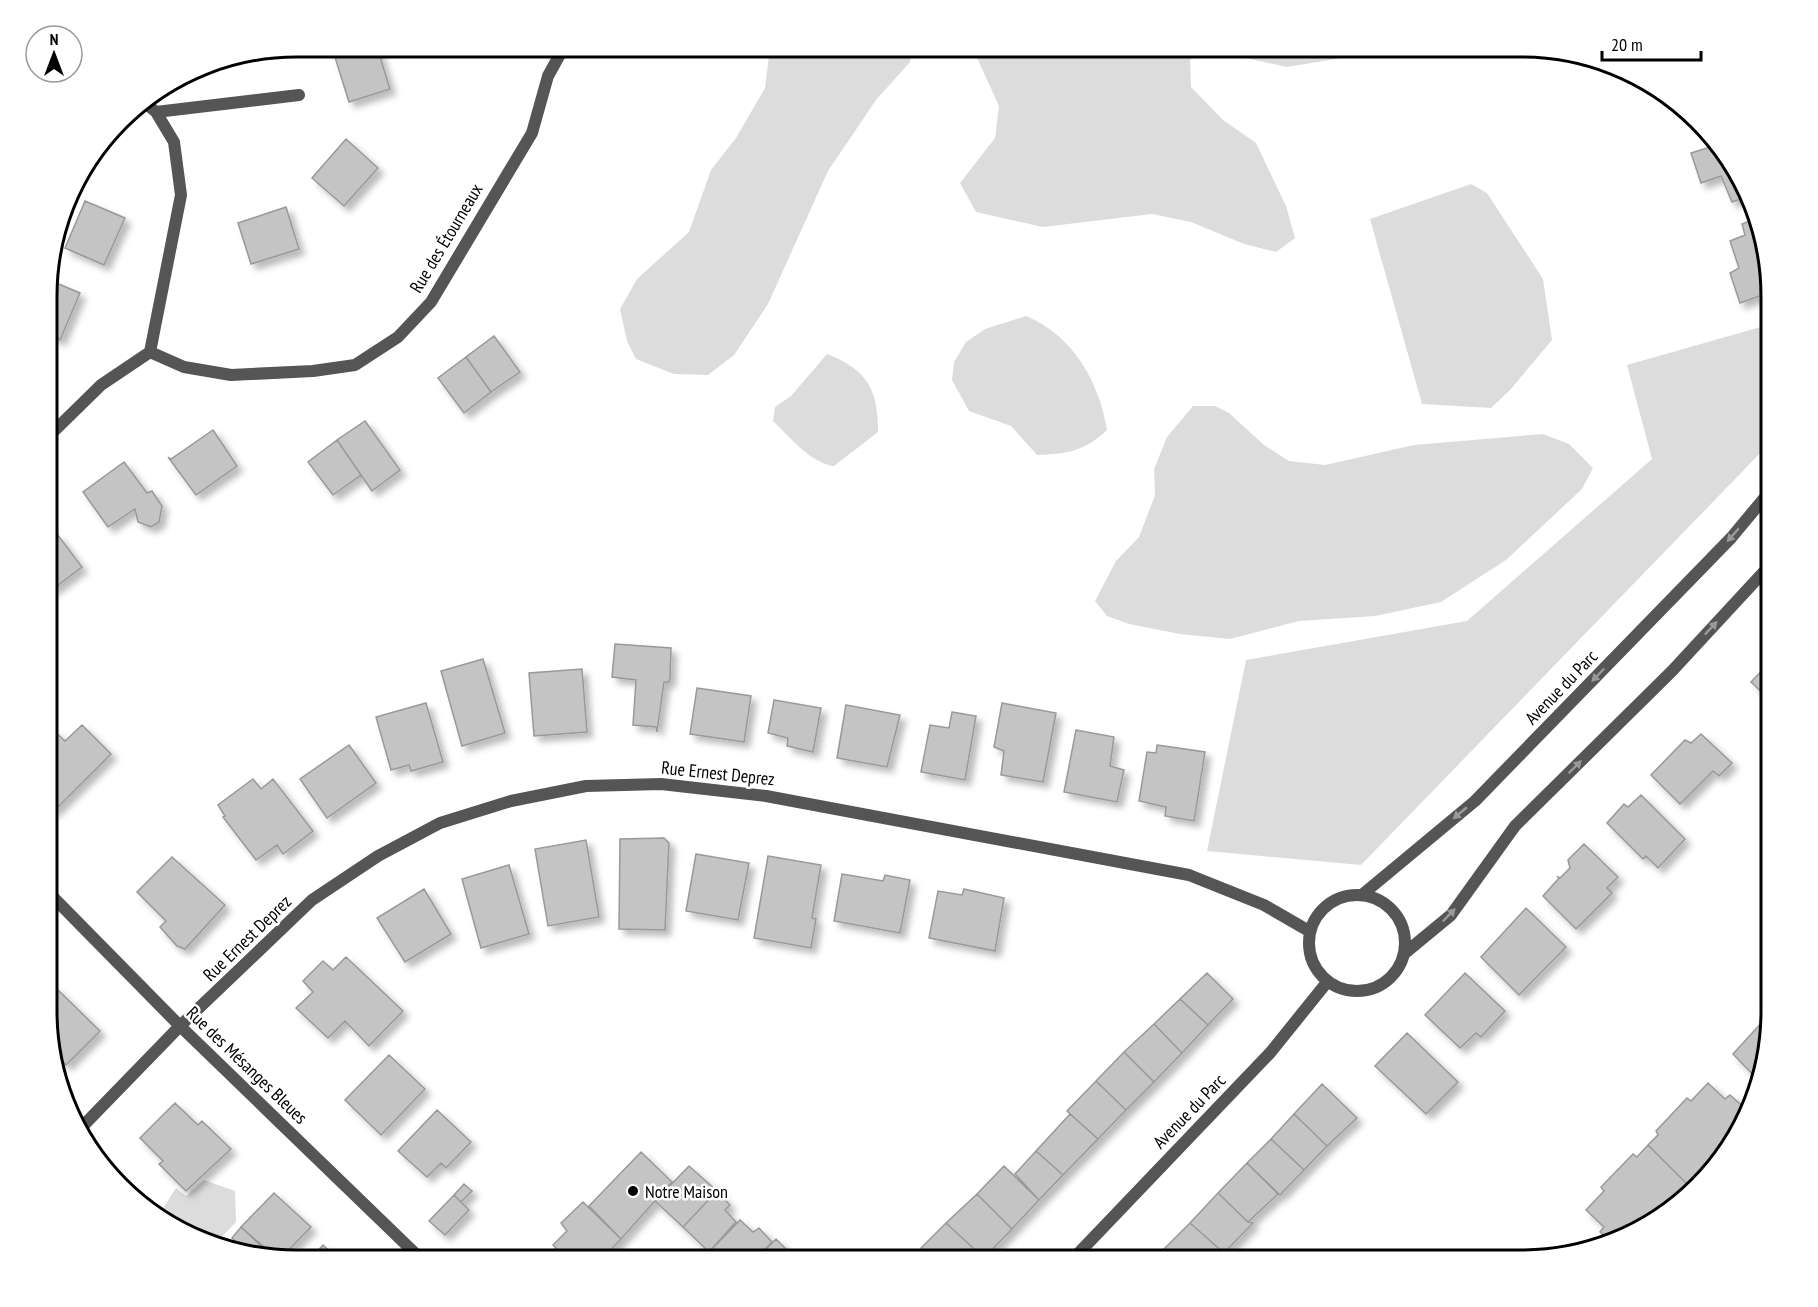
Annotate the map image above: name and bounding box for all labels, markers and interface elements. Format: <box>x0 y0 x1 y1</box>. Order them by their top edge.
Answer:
north arrow <box>24 24 84 84</box>
scale bar <box>1602 24 1701 62</box>
text: N <box>50 29 58 49</box>
text: 20 m <box>1611 33 1643 56</box>
street label: Rue des Étourneaux <box>404 179 488 297</box>
one-way arrow <box>1727 527 1740 542</box>
one-way arrow <box>1704 622 1718 636</box>
street label: Avenue du Parc <box>1520 644 1603 729</box>
one-way arrow <box>1591 668 1605 683</box>
street label: Rue Ernest Deprez <box>660 756 776 790</box>
one-way arrow <box>1567 761 1581 775</box>
one-way arrow <box>1452 807 1468 820</box>
street label: Rue Ernest Deprez <box>198 890 296 986</box>
one-way arrow <box>1441 909 1455 923</box>
street label: Rue des Mésanges Bleues <box>182 1001 312 1129</box>
street label: Avenue du Parc <box>1148 1068 1231 1153</box>
place label: Notre Maison <box>645 1180 728 1203</box>
marker: Notre Maison <box>626 1184 640 1198</box>

